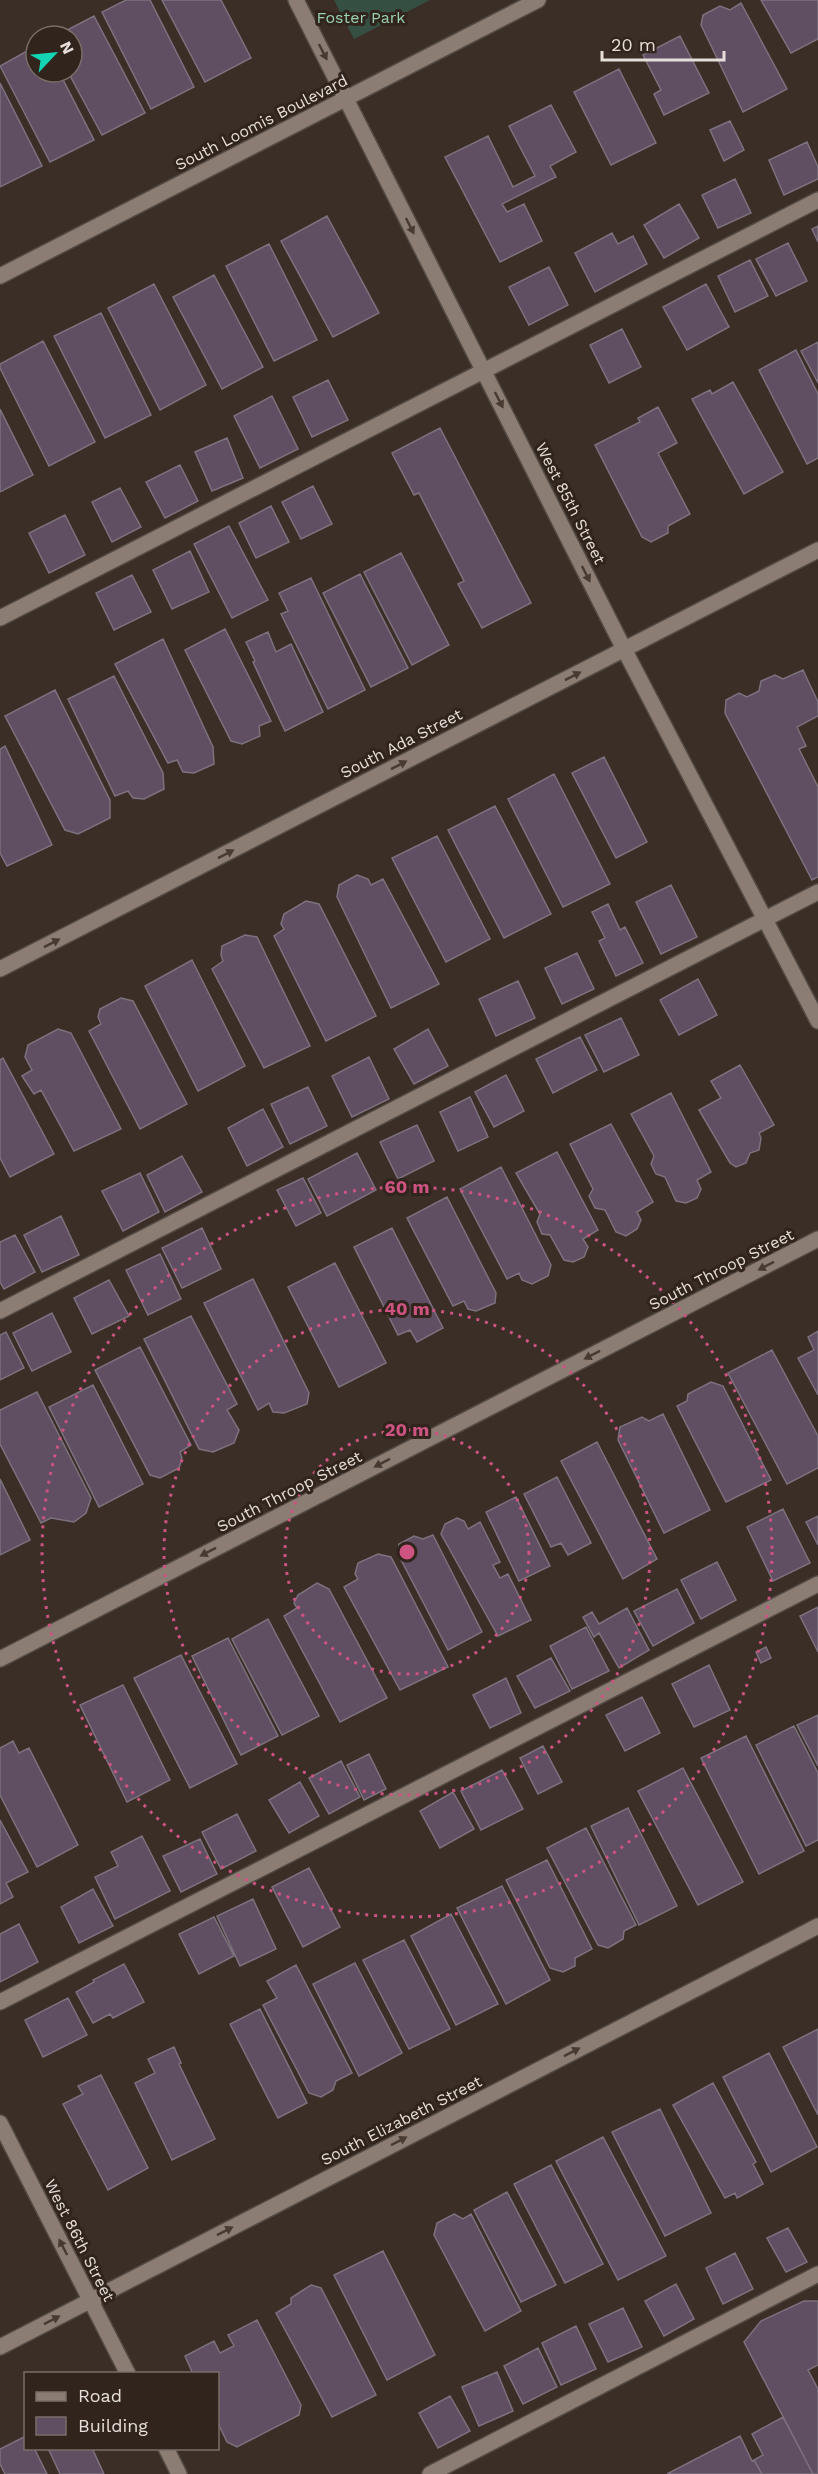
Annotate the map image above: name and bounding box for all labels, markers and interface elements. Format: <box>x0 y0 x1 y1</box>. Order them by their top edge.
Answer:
park label: Foster Park <box>317 8 405 27</box>
north arrow <box>24 24 84 84</box>
scale bar <box>602 24 724 62</box>
text: 20 m <box>611 34 656 55</box>
text: N <box>56 38 78 57</box>
one-way arrow <box>317 43 327 61</box>
street label: South Loomis Boulevard <box>172 71 351 174</box>
one-way arrow <box>405 217 415 235</box>
one-way arrow <box>493 391 503 409</box>
street label: West 85th Street <box>532 439 610 568</box>
one-way arrow <box>581 565 591 583</box>
one-way arrow <box>564 671 581 680</box>
street label: South Ada Street <box>337 704 465 782</box>
one-way arrow <box>390 760 408 770</box>
one-way arrow <box>217 849 234 858</box>
one-way arrow <box>43 938 61 948</box>
text: 60 m <box>385 1176 429 1197</box>
street label: South Throop Street <box>646 1225 797 1314</box>
one-way arrow <box>757 1261 774 1271</box>
text: 40 m <box>384 1298 430 1319</box>
one-way arrow <box>584 1350 601 1360</box>
text: 20 m <box>385 1419 429 1440</box>
street label: South Throop Street <box>214 1447 365 1536</box>
one-way arrow <box>373 1459 390 1468</box>
centre of rings <box>397 1542 417 1562</box>
one-way arrow <box>199 1547 217 1557</box>
one-way arrow <box>564 2048 581 2057</box>
street label: South Elizabeth Street <box>318 2071 485 2169</box>
one-way arrow <box>390 2137 408 2147</box>
street label: West 86th Street <box>41 2176 119 2305</box>
one-way arrow <box>217 2226 234 2235</box>
one-way arrow <box>58 2238 68 2255</box>
one-way arrow <box>44 2315 61 2325</box>
legend <box>24 2372 219 2450</box>
text: Road <box>78 2385 122 2406</box>
text: Building <box>78 2415 148 2436</box>

